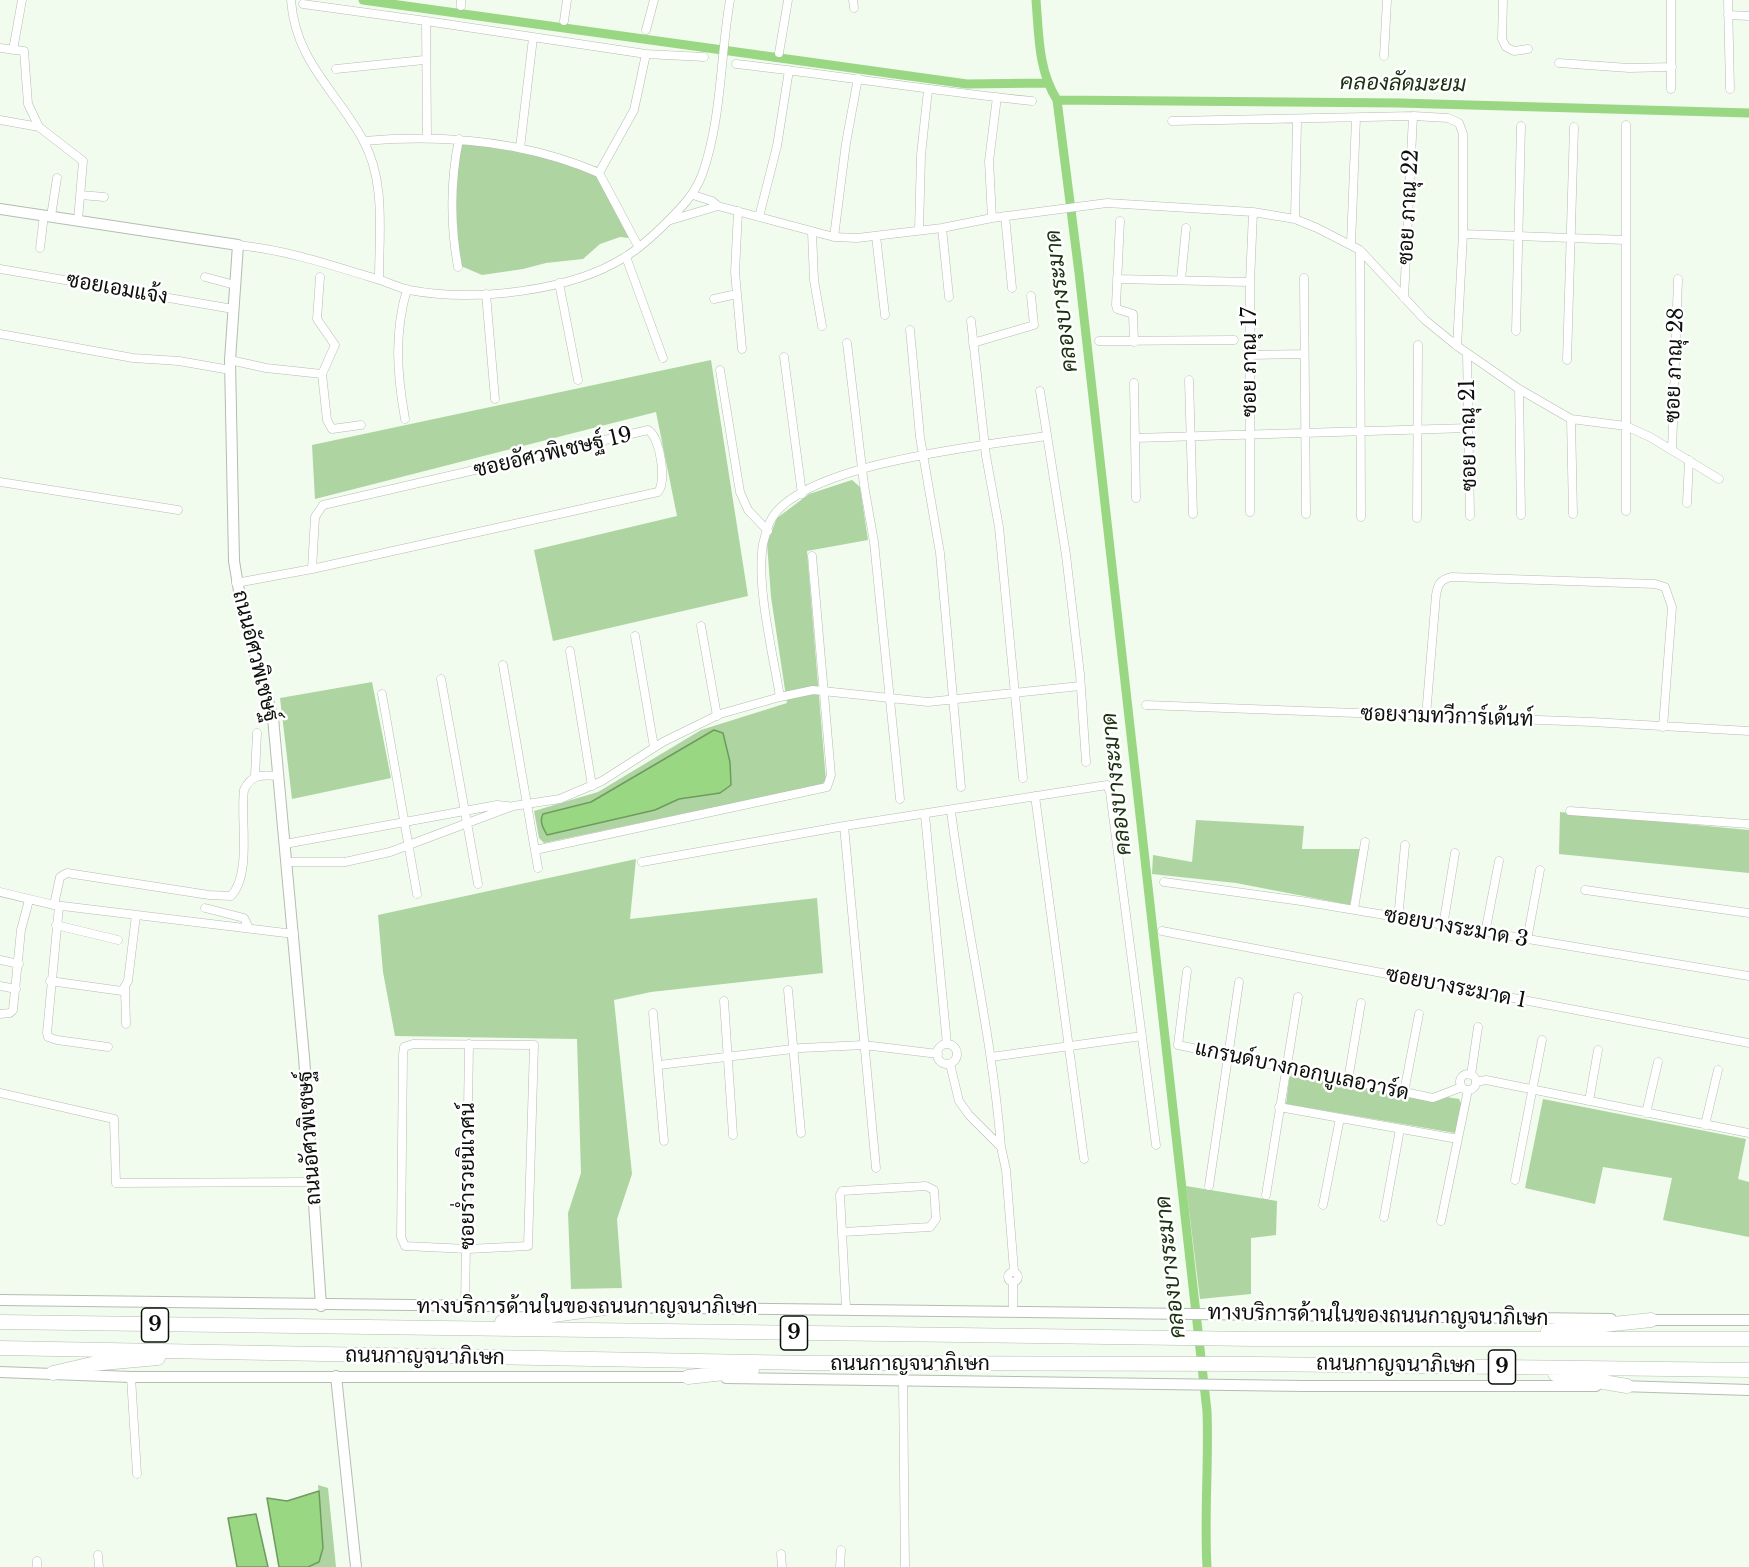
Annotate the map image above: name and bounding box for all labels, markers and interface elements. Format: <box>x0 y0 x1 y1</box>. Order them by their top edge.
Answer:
water label: คลองลัดมะยม <box>1340 70 1466 98</box>
street label: ซอย ภาณุ 22 <box>1393 149 1425 265</box>
water label: คลองบางระมาด <box>1040 228 1084 374</box>
street label: ซอยเอมแจ้ง <box>64 268 170 310</box>
street label: ซอย ภาณุ 17 <box>1237 307 1263 417</box>
street label: ซอย ภาณุ 28 <box>1660 307 1690 423</box>
street label: ซอย ภาณุ 21 <box>1455 379 1483 491</box>
street label: ซอยอัศวพิเชษฐ์ 19 <box>471 423 635 483</box>
street label: ถนนอัศวพิเชษฐ์ <box>226 588 284 724</box>
street label: ซอยงามทวีการ์เด้นท์ <box>1360 701 1534 733</box>
water label: คลองบางระมาด <box>1096 711 1138 857</box>
street label: ซอยบางระมาด 3 <box>1382 903 1530 953</box>
street label: ซอยบางระมาด 1 <box>1383 962 1529 1014</box>
street label: แกรนด์บางกอกบูเลอวาร์ด <box>1193 1036 1411 1106</box>
street label: ถนนอัศวพิเชษฐ์ <box>293 1070 327 1206</box>
street label: ซอยร่ำรวยนิเวศน์ <box>455 1102 481 1250</box>
water label: คลองบางระมาด <box>1150 1194 1192 1340</box>
street label: ทางบริการด้านในของถนนกาญจนาภิเษก <box>417 1294 757 1320</box>
street label: ทางบริการด้านในของถนนกาญจนาภิเษก <box>1207 1300 1549 1332</box>
road number: 9 <box>142 1308 168 1342</box>
road number: 9 <box>780 1316 808 1350</box>
street label: ถนนกาญจนาภิเษก <box>345 1343 505 1371</box>
road number: 9 <box>1488 1350 1516 1384</box>
street label: ถนนกาญจนาภิเษก <box>830 1351 990 1377</box>
street label: ถนนกาญจนาภิเษก <box>1316 1351 1476 1379</box>

